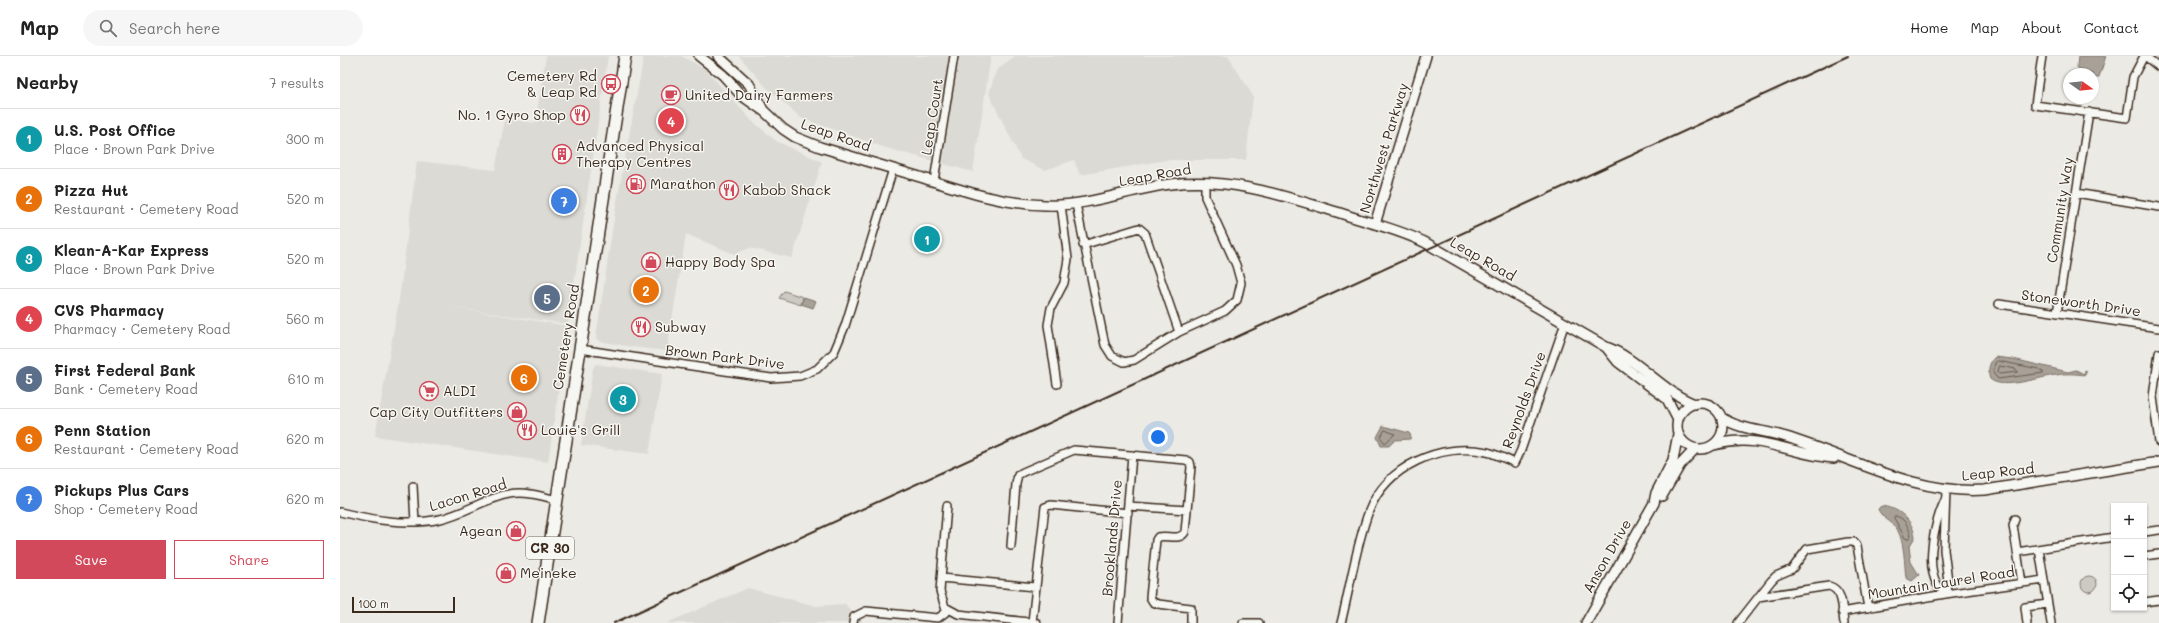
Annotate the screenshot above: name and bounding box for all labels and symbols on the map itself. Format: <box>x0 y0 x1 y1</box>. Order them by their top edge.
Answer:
place label: Cemetery Rd & Leap Rd <box>507 66 597 101</box>
north arrow <box>2063 68 2099 104</box>
bus stop icon: Cemetery Rd & Leap Rd <box>600 73 622 95</box>
street label: Leap Court <box>916 77 947 156</box>
street label: Northwest Parkway <box>1355 80 1412 215</box>
cafe icon: United Dairy Farmers <box>660 84 682 106</box>
place label: United Dairy Farmers <box>685 85 833 104</box>
restaurant icon: No. 1 Gyro Shop <box>569 104 591 126</box>
place label: No. 1 Gyro Shop <box>458 105 566 124</box>
pin: 4 <box>658 106 684 136</box>
street label: Leap Road <box>799 114 874 155</box>
place label: Advanced Physical Therapy Centres <box>576 136 704 171</box>
building icon: Advanced Physical Therapy Centres <box>551 143 573 165</box>
street label: Community Way <box>2042 156 2077 264</box>
street label: Leap Road <box>1117 159 1193 190</box>
fuel station icon: Marathon <box>625 173 647 195</box>
place label: Marathon <box>650 174 716 193</box>
restaurant icon: Kabob Shack <box>718 179 740 201</box>
place label: Kabob Shack <box>743 180 831 199</box>
pin: 7 <box>551 186 577 216</box>
pin: 1 <box>914 224 940 254</box>
street label: Leap Road <box>1447 232 1520 285</box>
shop icon: Happy Body Spa <box>640 251 662 273</box>
place label: Happy Body Spa <box>665 252 776 271</box>
pin: 2 <box>633 275 659 305</box>
street label: Cemetery Road <box>548 282 583 391</box>
pin: 5 <box>534 283 560 313</box>
street label: Stoneworth Drive <box>2020 285 2142 320</box>
restaurant icon: Subway <box>630 316 652 338</box>
place label: Subway <box>655 317 706 336</box>
street label: Brown Park Drive <box>664 340 786 373</box>
street label: Reynolds Drive <box>1497 349 1550 451</box>
pin: 6 <box>511 363 537 393</box>
supermarket icon: ALDI <box>418 380 440 402</box>
place label: ALDI <box>443 381 476 400</box>
pin: 3 <box>610 384 636 414</box>
shop icon: Cap City Outfitters <box>506 401 528 423</box>
place label: Cap City Outfitters <box>369 402 503 421</box>
restaurant icon: Louie's Grill <box>516 419 538 441</box>
place label: Louie's Grill <box>541 420 620 439</box>
your location <box>1148 427 1168 447</box>
street label: Leap Road <box>1961 458 2035 485</box>
street label: Lacon Road <box>427 474 509 515</box>
street label: Brooklands Drive <box>1097 479 1126 597</box>
street label: Anson Drive <box>1578 516 1635 596</box>
shop icon: Agean <box>505 520 527 542</box>
place label: Agean <box>459 521 502 540</box>
road number: CR 30 <box>526 537 574 559</box>
street label: Mountain Laurel Road <box>1866 561 2016 604</box>
shop icon: Meineke <box>495 562 517 584</box>
place label: Meineke <box>520 563 577 582</box>
scale bar <box>352 595 455 614</box>

